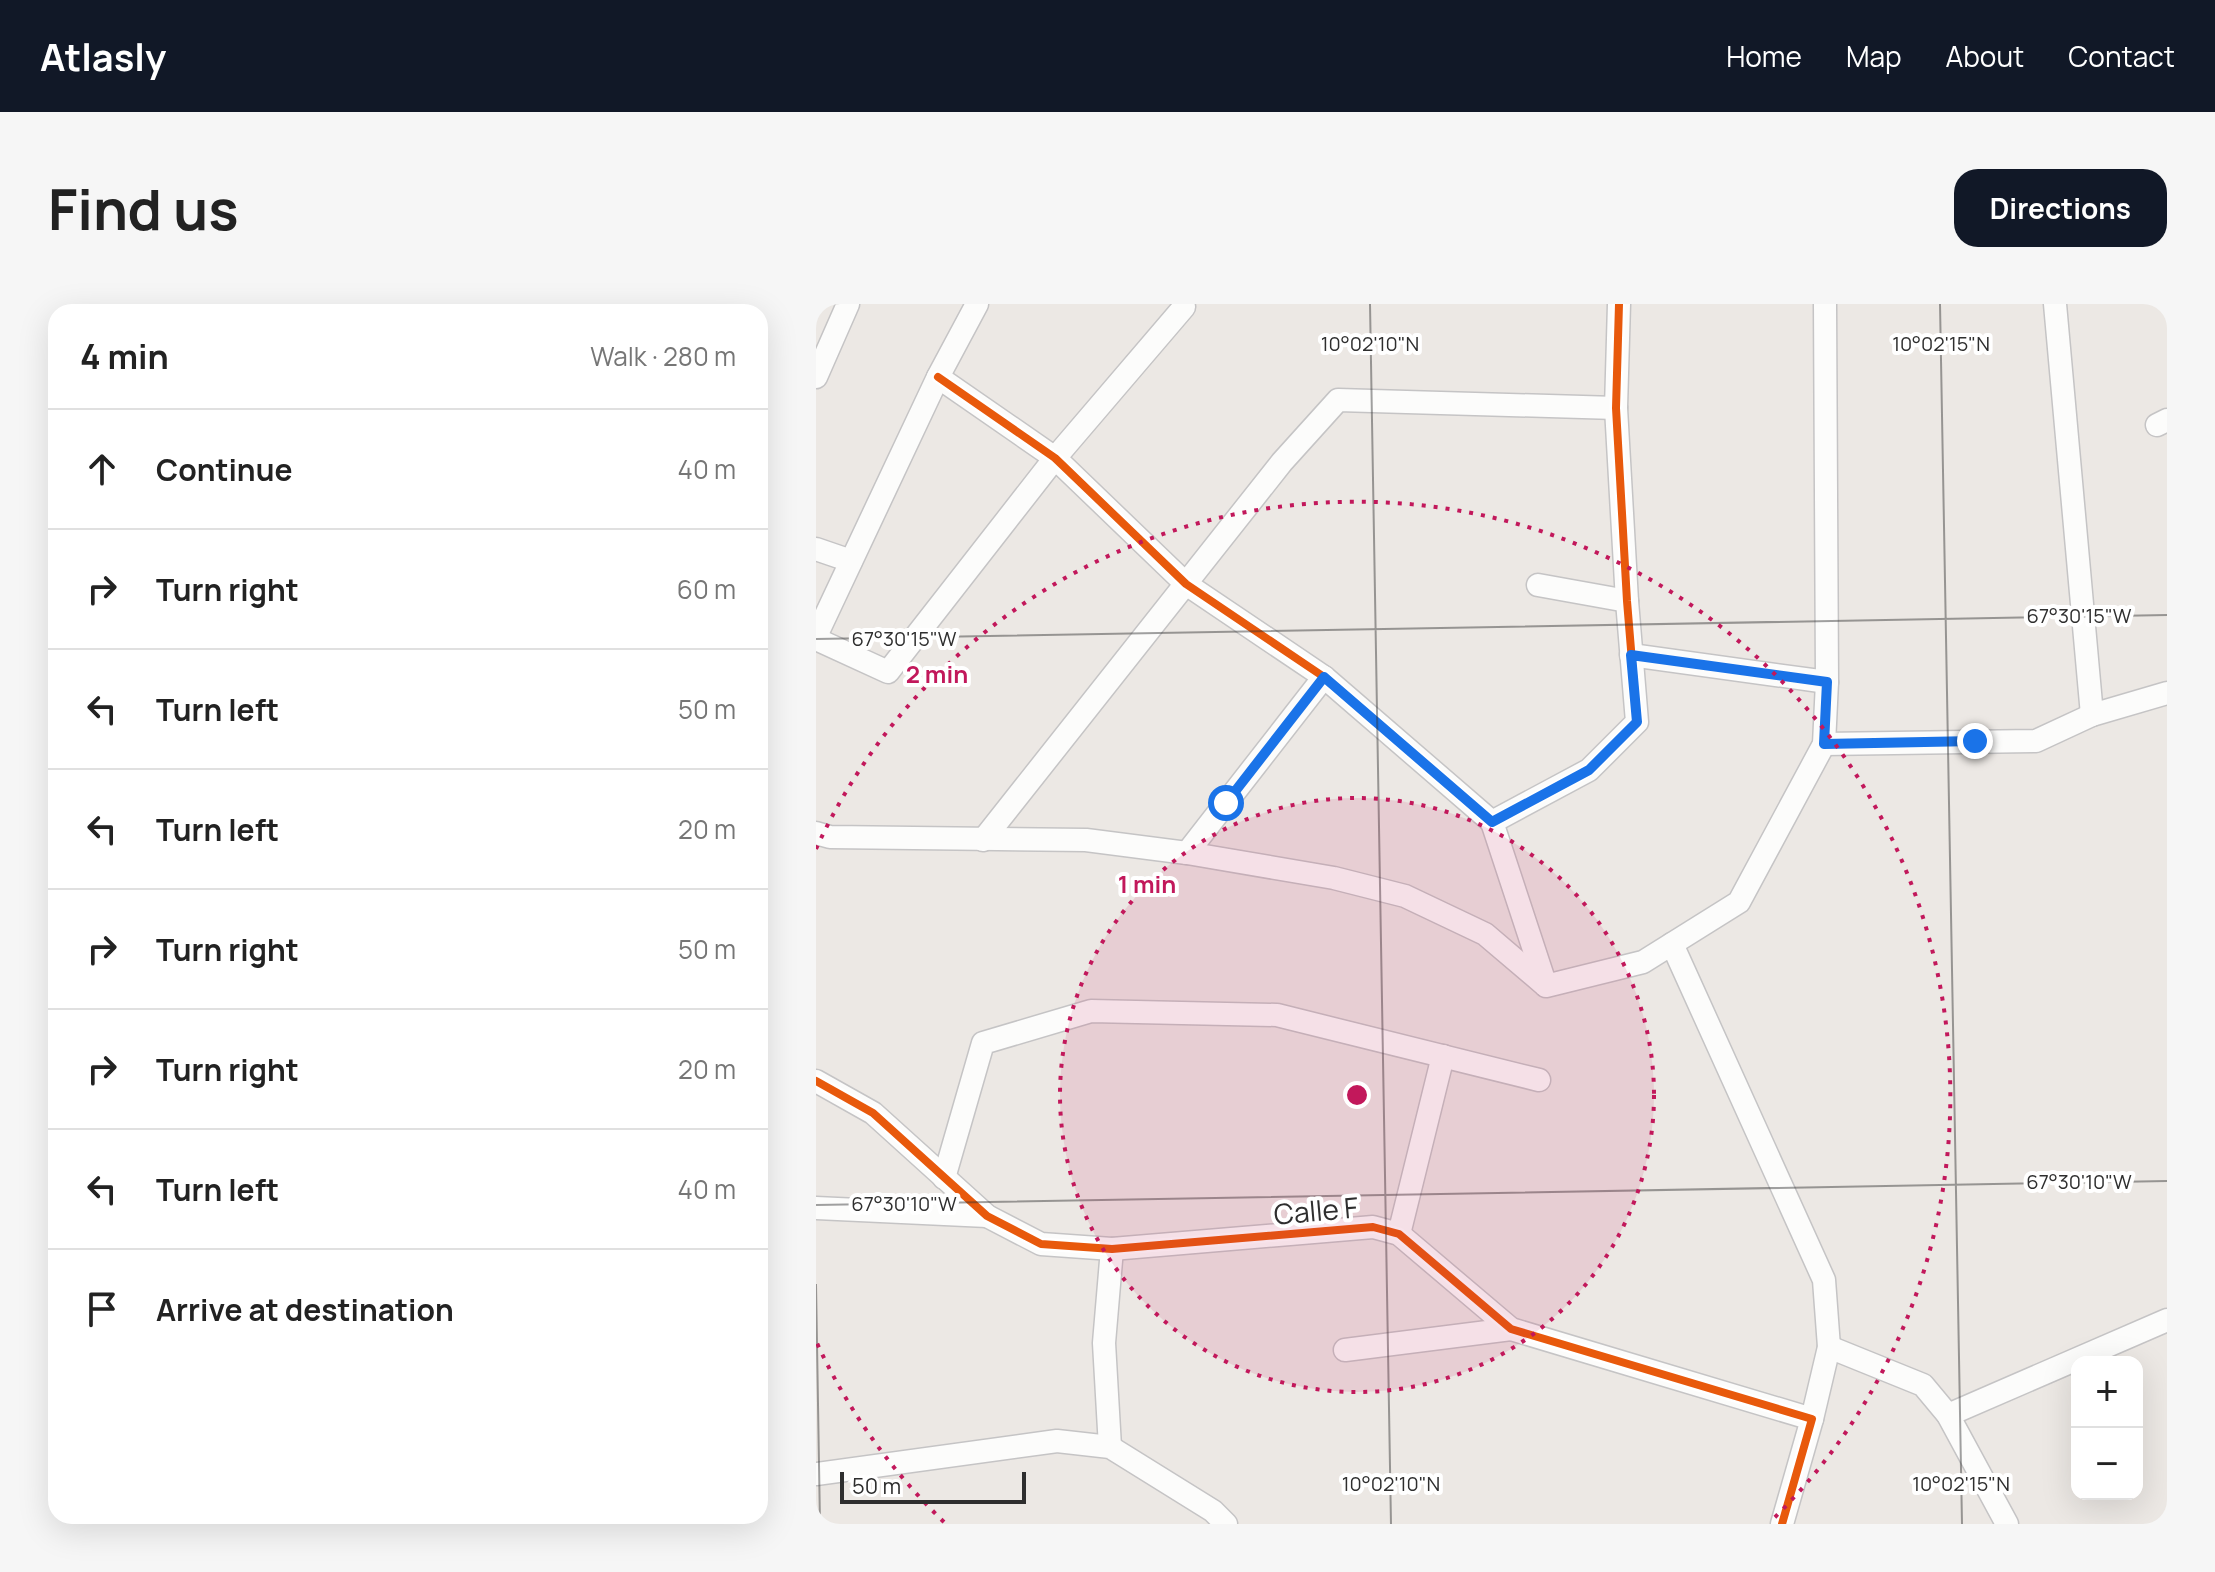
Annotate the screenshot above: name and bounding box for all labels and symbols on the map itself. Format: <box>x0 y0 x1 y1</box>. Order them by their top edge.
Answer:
text: 10°02'10"N <box>1321 330 1419 357</box>
text: 10°02'15"N <box>1892 330 1990 357</box>
text: 67°30'15"W <box>2027 602 2132 629</box>
text: 67°30'15"W <box>852 625 957 652</box>
text: 2 min <box>906 657 968 690</box>
route end <box>1957 723 1993 759</box>
route start <box>1208 785 1244 821</box>
text: 1 min <box>1118 867 1176 900</box>
centre of rings <box>1343 1081 1371 1109</box>
text: 67°30'10"W <box>2026 1168 2132 1195</box>
street label: Calle F <box>1272 1187 1360 1233</box>
text: 67°30'10"W <box>851 1190 957 1217</box>
scale bar <box>840 1468 1026 1504</box>
text: 10°02'10"N <box>1342 1470 1440 1497</box>
text: 10°02'15"N <box>1912 1470 2010 1497</box>

